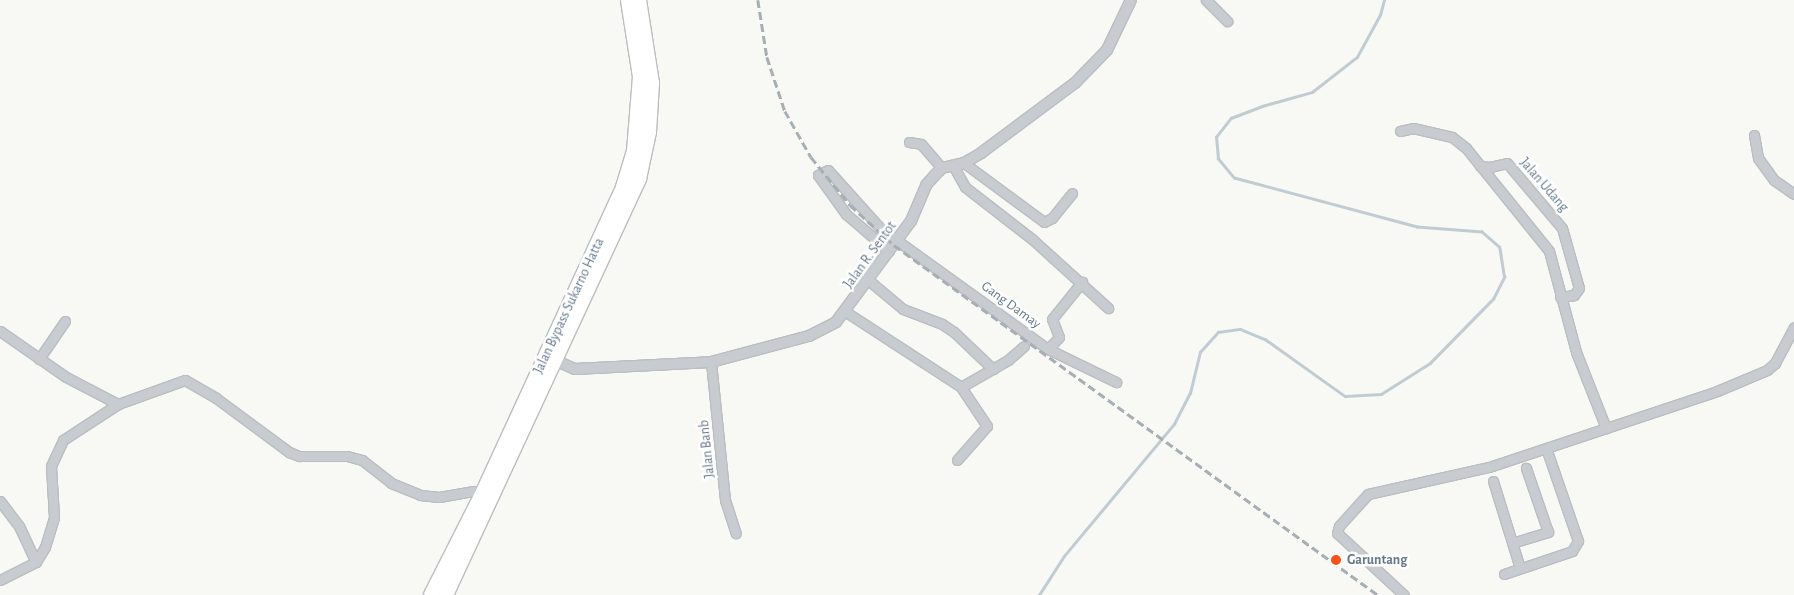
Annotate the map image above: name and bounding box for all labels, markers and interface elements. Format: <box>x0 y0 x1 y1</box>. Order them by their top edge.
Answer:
street label: Jalan Udang <box>1516 155 1572 215</box>
street label: Jalan R. Sentot <box>840 218 900 292</box>
street label: Jalan Bypass Sukarno Hatta <box>530 235 608 377</box>
street label: Gang Damay <box>978 278 1044 332</box>
street label: Jalan Banb <box>696 419 718 479</box>
place label: Garuntang <box>1347 552 1407 568</box>
marker: Garuntang <box>1329 553 1343 567</box>

